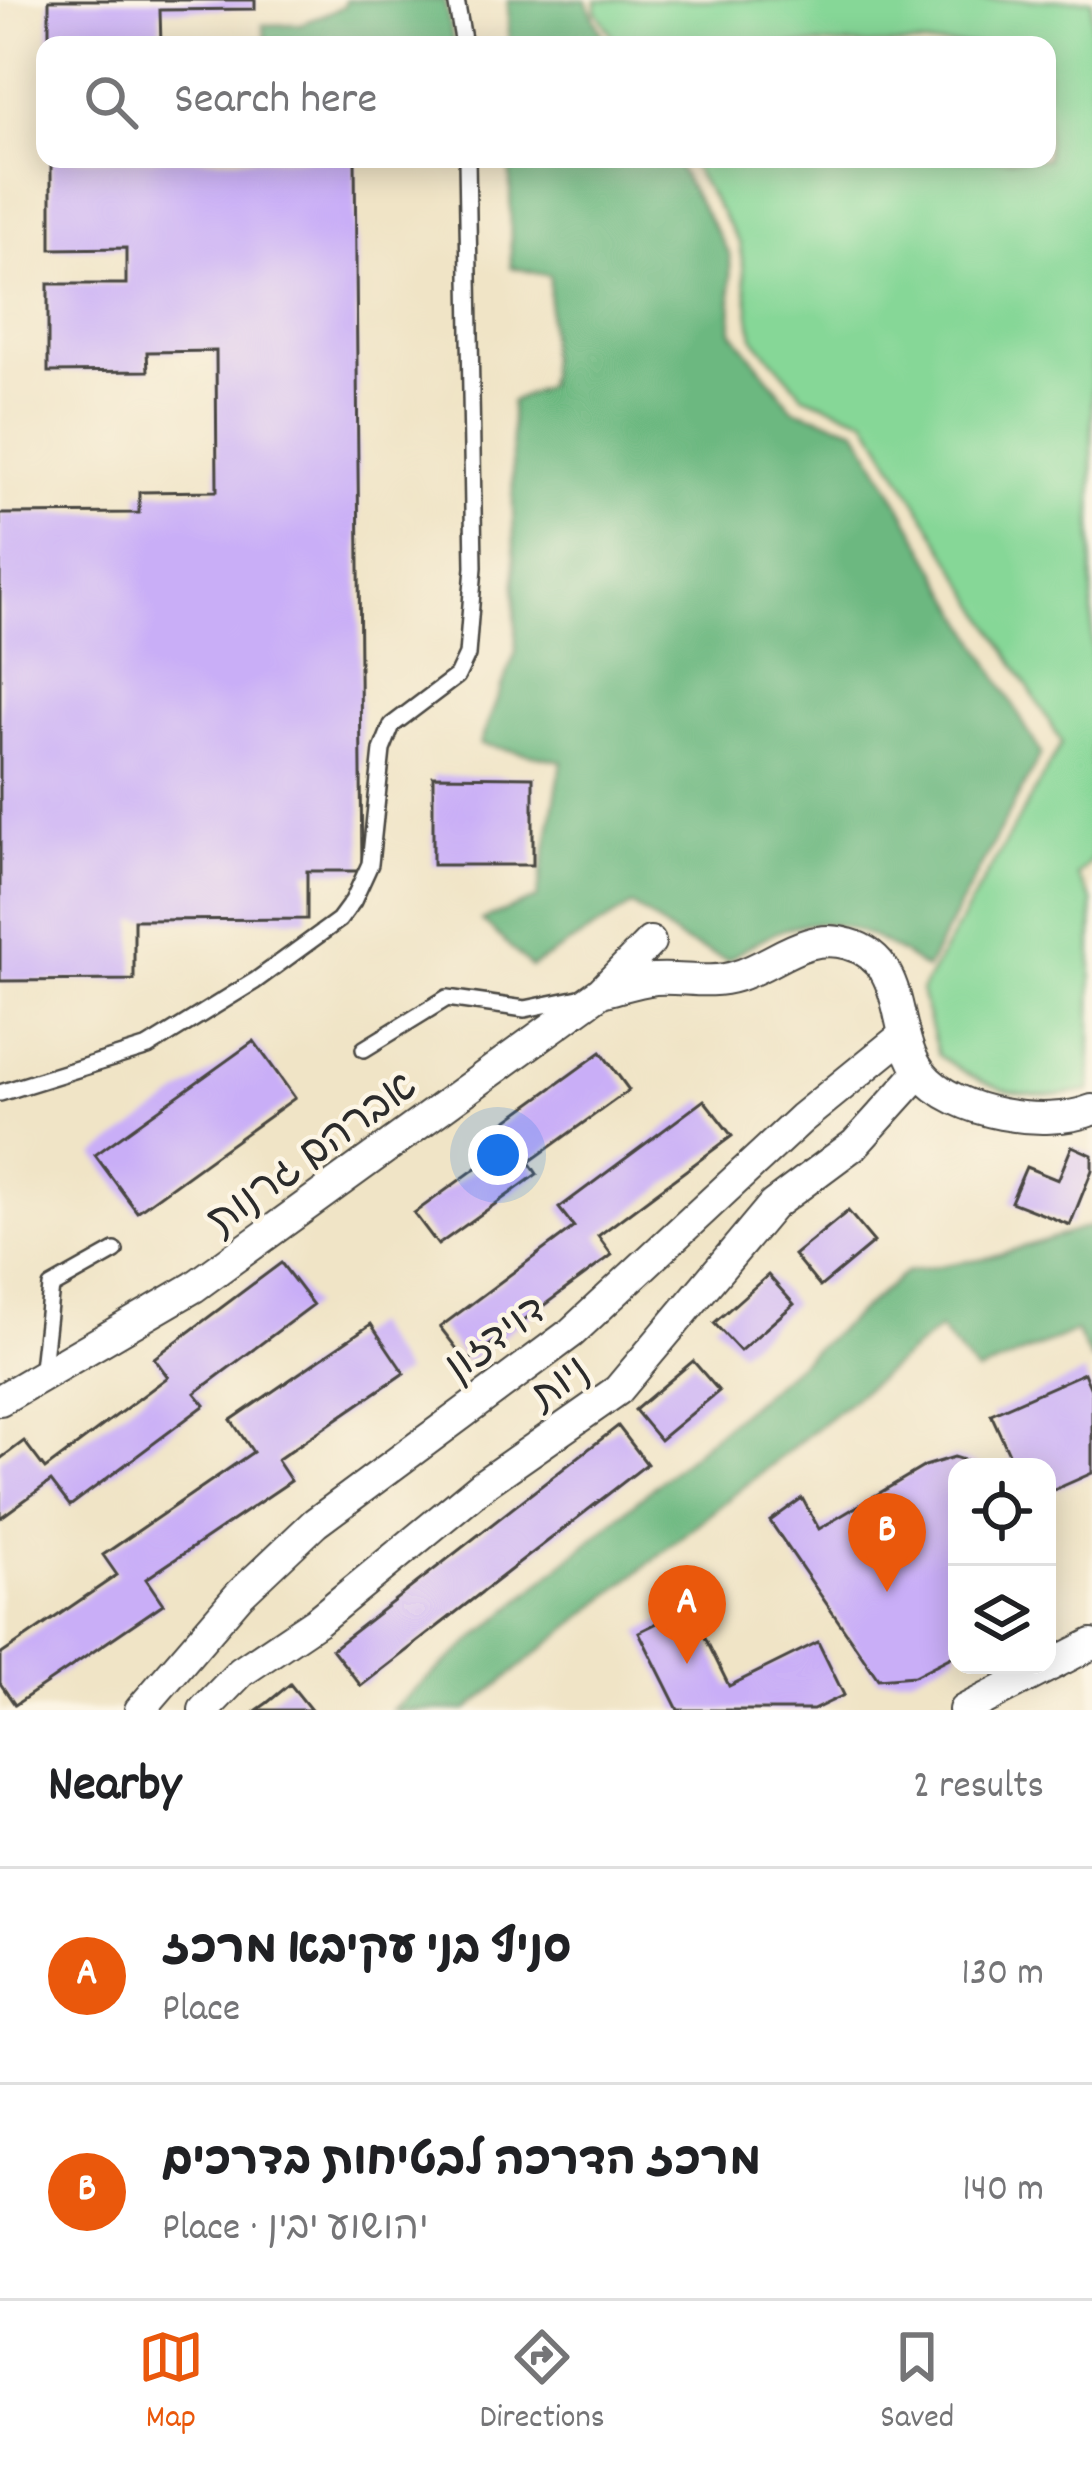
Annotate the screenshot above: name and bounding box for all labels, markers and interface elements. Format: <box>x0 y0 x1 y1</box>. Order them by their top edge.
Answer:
search box <box>36 36 1056 168</box>
icon: search <box>78 69 144 135</box>
text: Search here <box>174 70 377 134</box>
street label: אברהם גרנות <box>197 1060 432 1253</box>
your location <box>468 1125 528 1185</box>
street label: דוידזון <box>434 1284 562 1399</box>
street label: ניות <box>518 1344 604 1431</box>
map controls <box>948 1458 1056 1674</box>
button: locate <box>948 1458 1056 1566</box>
pin: B <box>848 1493 926 1592</box>
pin: A <box>648 1565 726 1664</box>
button: layers <box>948 1566 1056 1674</box>
text: Nearby <box>48 1752 181 1824</box>
text: 2 results <box>913 1761 1044 1816</box>
text: סניף בני עקיבא מרכז <box>162 1920 571 1984</box>
text: A <box>76 1948 98 2003</box>
text: 130 m <box>961 1948 1044 2003</box>
text: Place <box>162 1984 240 2039</box>
text: מרכז הדרכה לבטיחות בדרכים <box>162 2132 761 2196</box>
text: B <box>78 2164 96 2219</box>
text: 140 m <box>962 2164 1044 2219</box>
text: Place · יהושוע יבין <box>162 2203 428 2258</box>
tab: Map <box>138 2324 204 2443</box>
tab: Directions <box>480 2324 605 2443</box>
tab: Saved <box>880 2324 954 2443</box>

